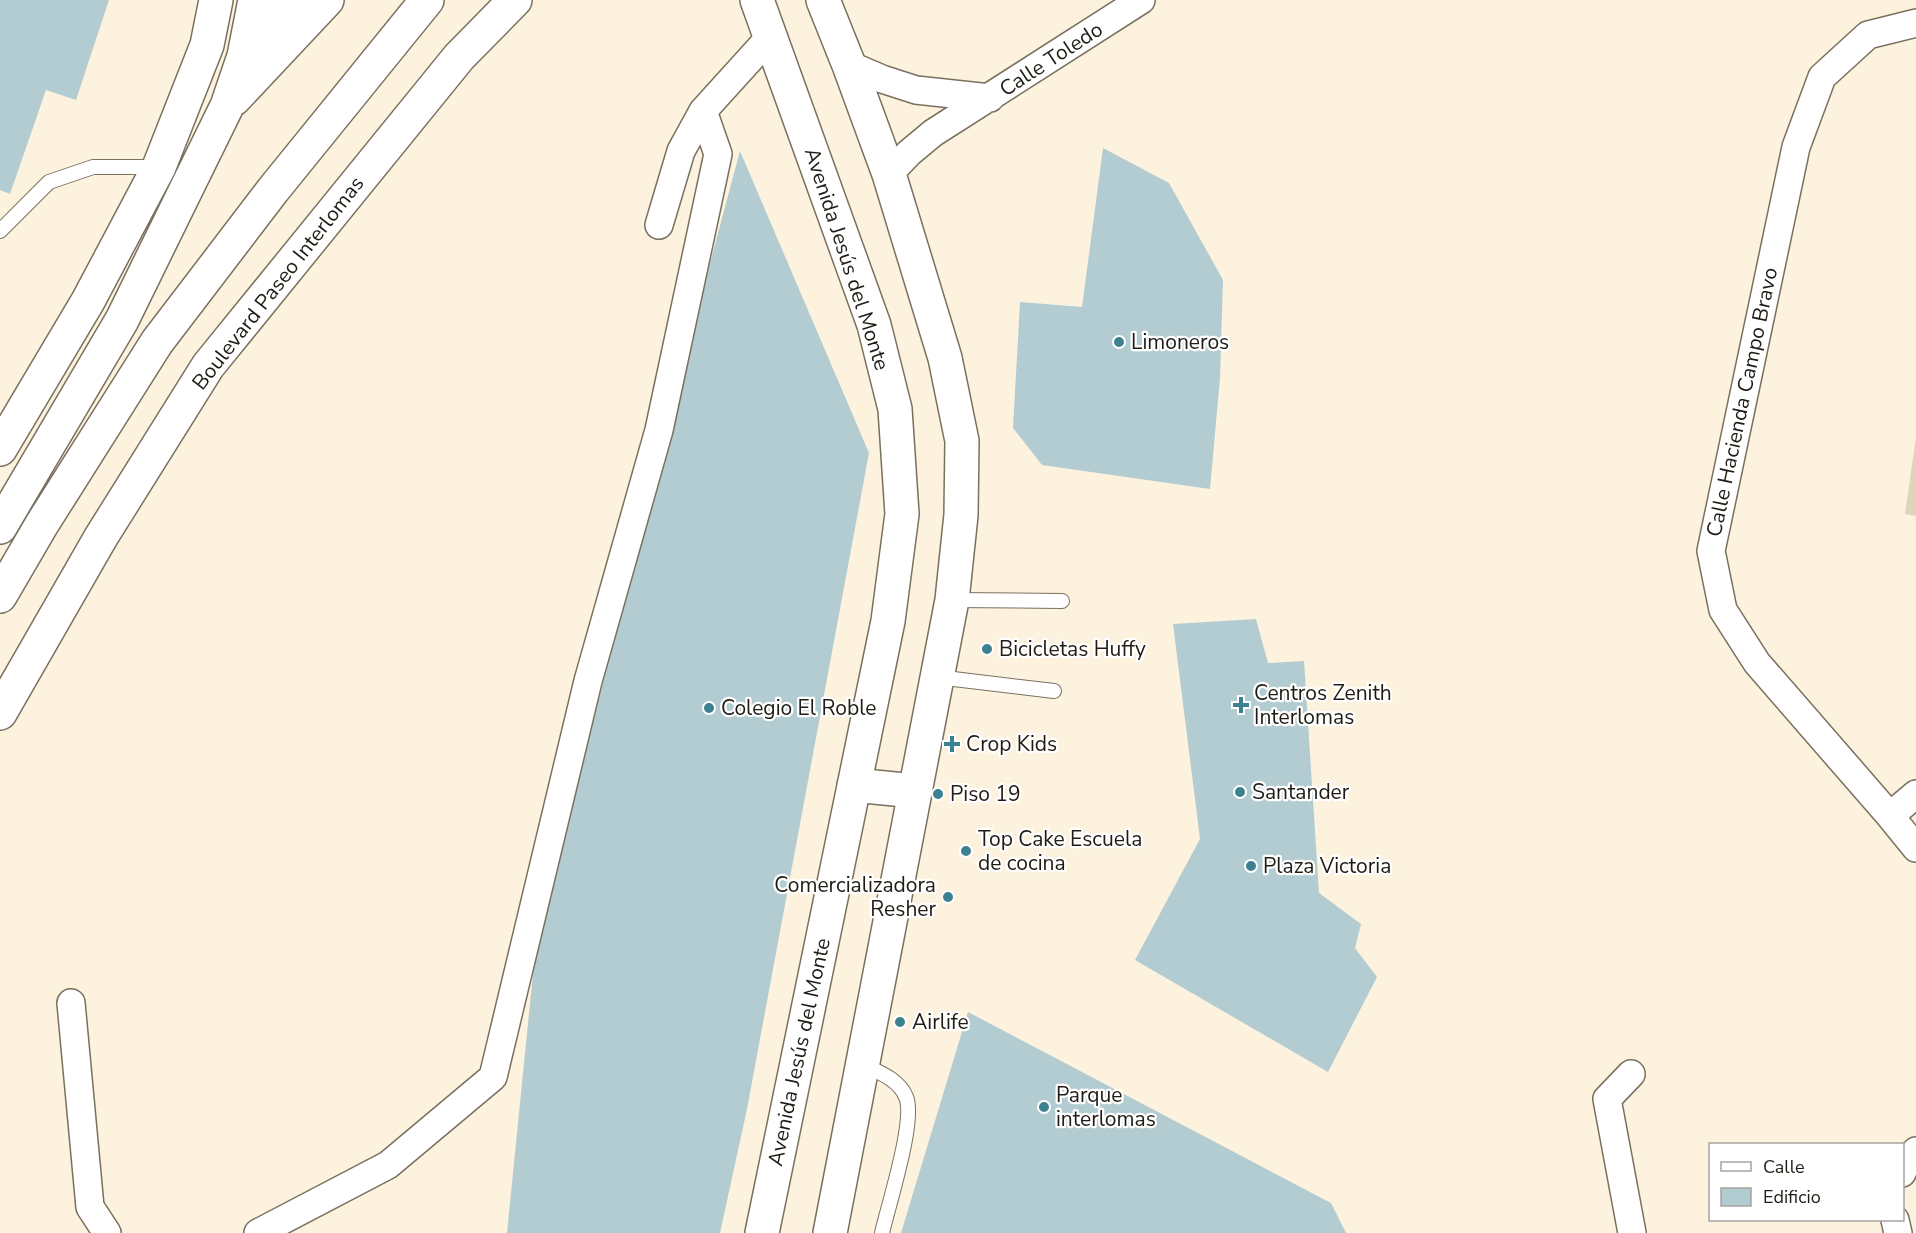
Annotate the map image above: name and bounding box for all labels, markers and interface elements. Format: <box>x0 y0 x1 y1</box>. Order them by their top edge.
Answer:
street label: Calle Toledo <box>994 15 1108 103</box>
street label: Avenida Jesús del Monte <box>798 144 896 374</box>
street label: Boulevard Paseo Interlomas <box>186 170 370 396</box>
street label: Calle Hacienda Campo Bravo <box>1700 265 1784 539</box>
place label: Limoneros <box>1131 328 1229 356</box>
marker: Limoneros <box>1112 335 1126 349</box>
place label: Bicicletas Huffy <box>999 635 1146 663</box>
marker: Bicicletas Huffy <box>980 642 994 656</box>
place label: Centros Zenith Interlomas <box>1254 679 1392 731</box>
place label: Colegio El Roble <box>721 694 876 722</box>
marker: Centros Zenith Interlomas <box>1232 696 1250 714</box>
marker: Colegio El Roble <box>702 701 716 715</box>
place label: Crop Kids <box>966 730 1057 758</box>
marker: Crop Kids <box>943 735 961 753</box>
place label: Santander <box>1252 778 1350 806</box>
place label: Piso 19 <box>950 780 1021 808</box>
marker: Santander <box>1233 785 1247 799</box>
marker: Piso 19 <box>931 787 945 801</box>
place label: Top Cake Escuela de cocina <box>978 825 1142 877</box>
marker: Top Cake Escuela de cocina <box>959 844 973 858</box>
place label: Plaza Victoria <box>1263 852 1391 880</box>
marker: Plaza Victoria <box>1244 859 1258 873</box>
place label: Comercializadora Resher <box>774 871 936 923</box>
marker: Comercializadora Resher <box>941 890 955 904</box>
street label: Avenida Jesús del Monte <box>761 935 837 1169</box>
place label: Airlife <box>912 1008 969 1036</box>
marker: Airlife <box>893 1015 907 1029</box>
place label: Parque interlomas <box>1056 1081 1156 1133</box>
marker: Parque interlomas <box>1037 1100 1051 1114</box>
legend <box>1709 1143 1904 1221</box>
text: Calle <box>1763 1155 1805 1179</box>
text: Edificio <box>1763 1185 1821 1209</box>

